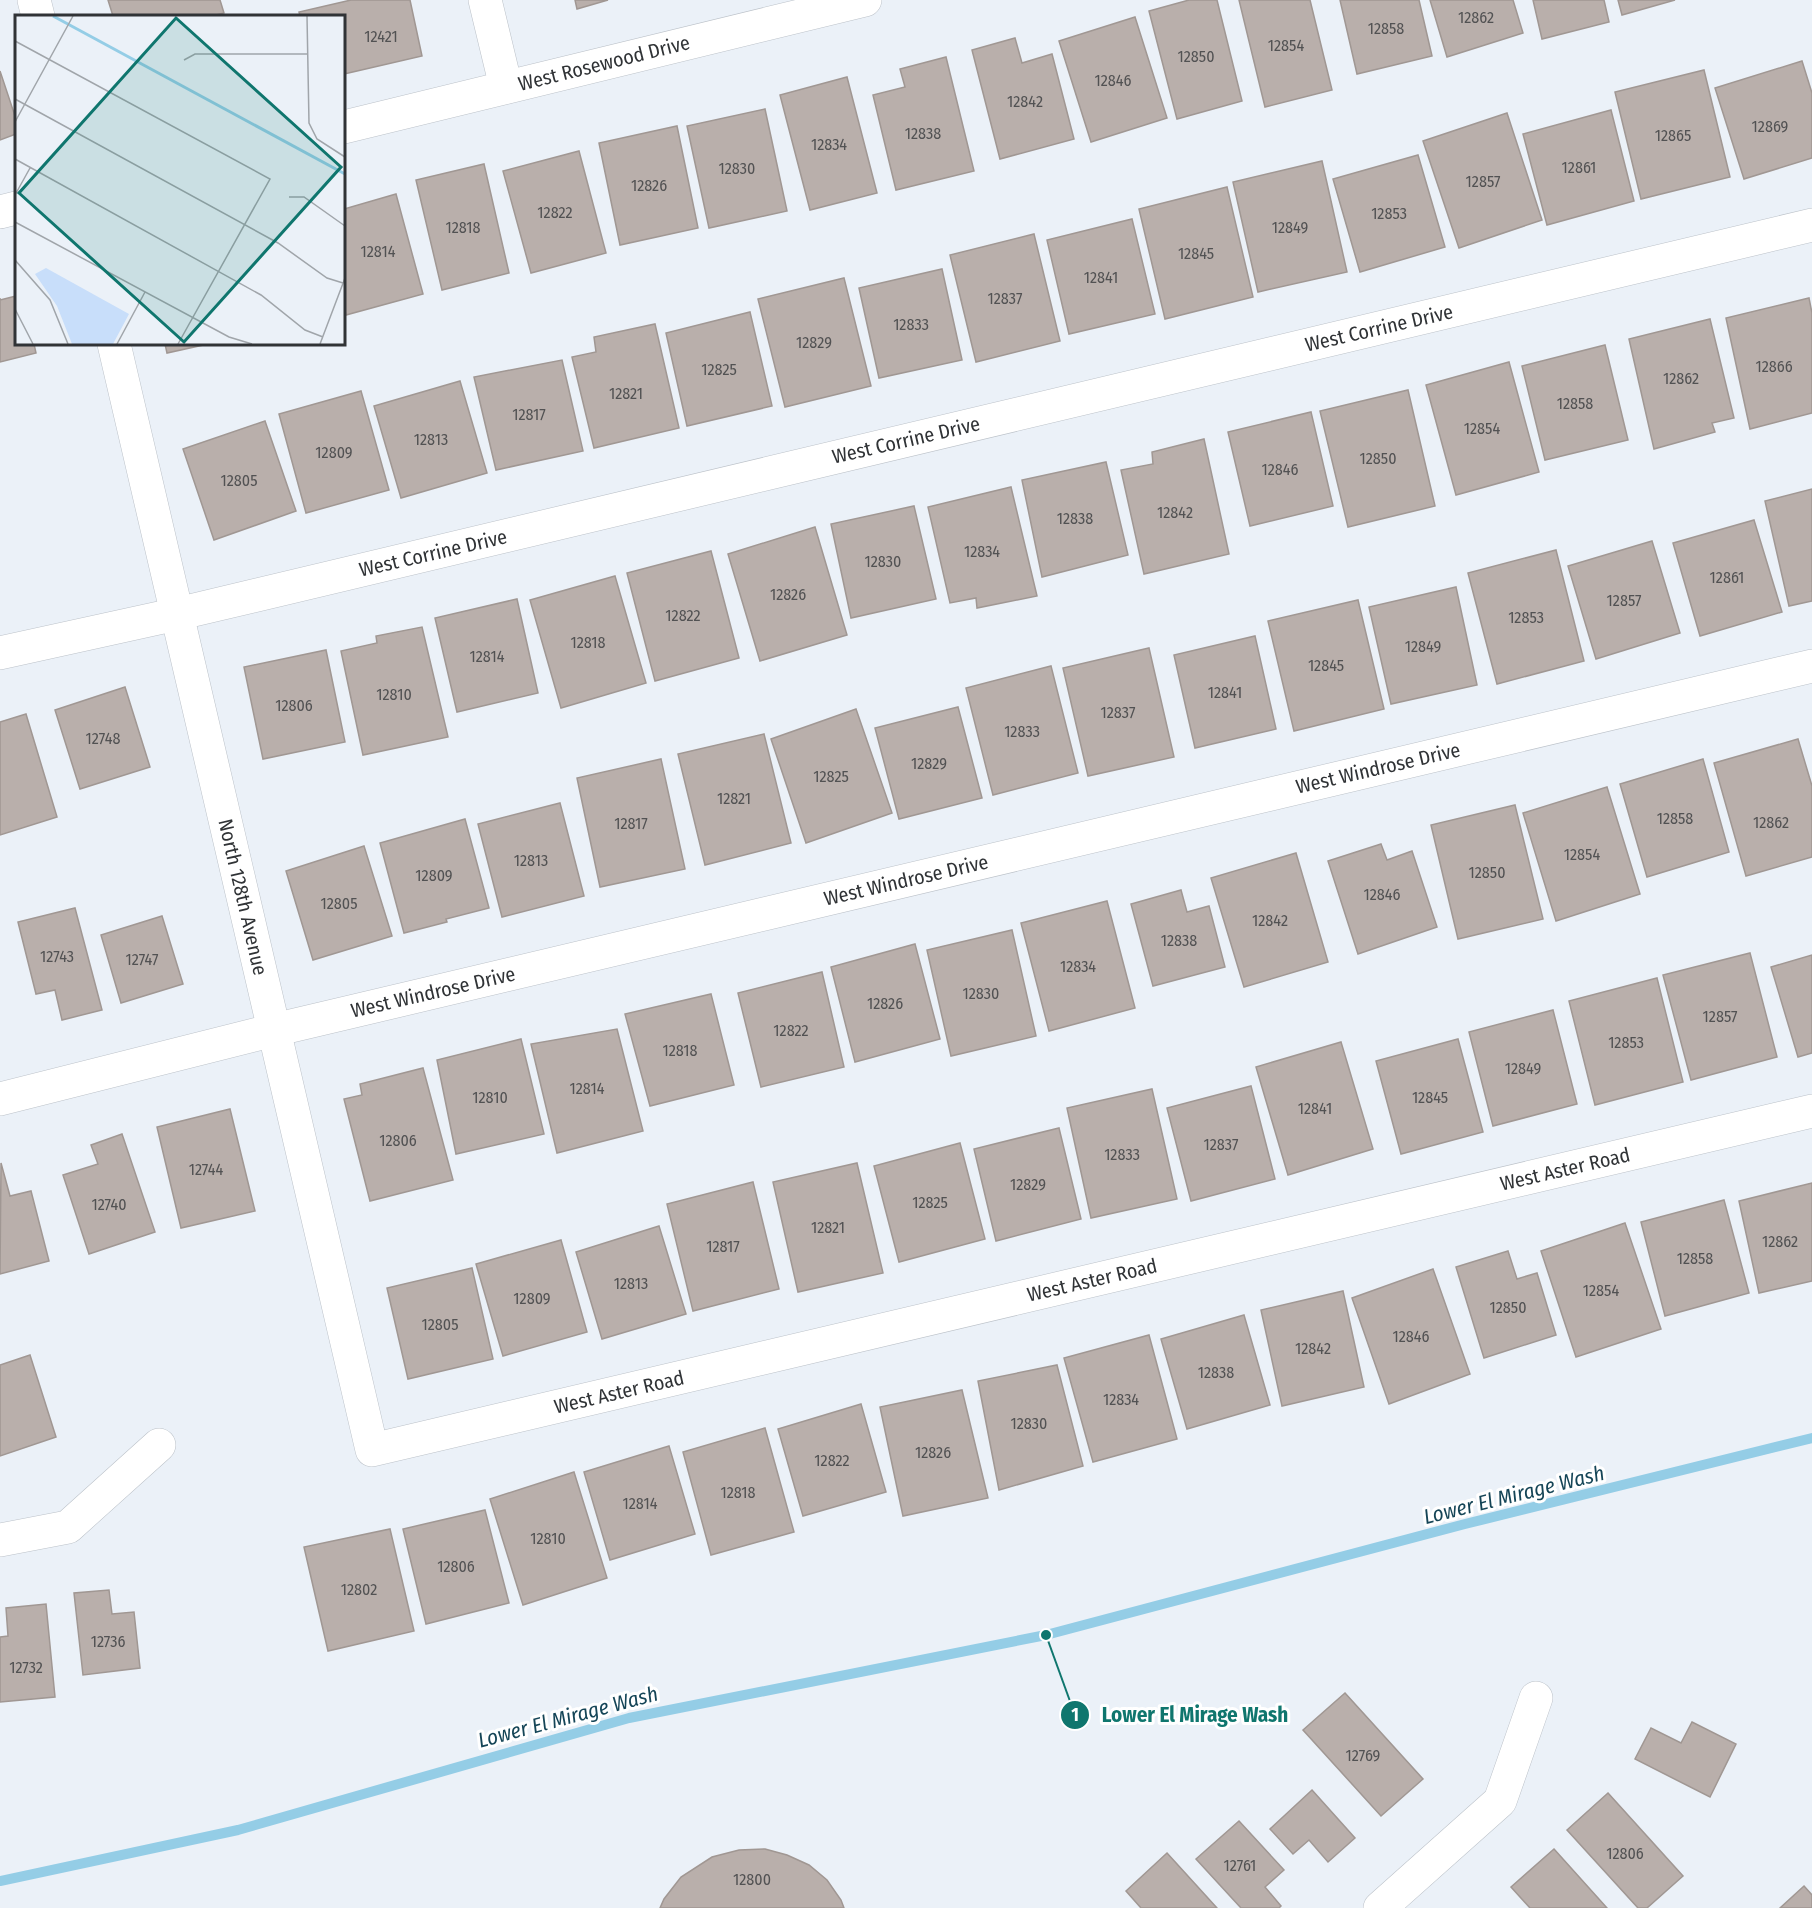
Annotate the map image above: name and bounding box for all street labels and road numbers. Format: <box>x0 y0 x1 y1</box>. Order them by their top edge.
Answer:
street label: West Rosewood Drive <box>516 30 692 96</box>
street label: West Corrine Drive <box>1303 299 1455 357</box>
street label: West Corrine Drive <box>830 411 982 469</box>
street label: West Corrine Drive <box>357 524 509 582</box>
street label: West Windrose Drive <box>1293 737 1463 799</box>
street label: North 128th Avenue <box>213 816 273 978</box>
street label: West Windrose Drive <box>821 849 991 911</box>
street label: West Windrose Drive <box>348 961 518 1023</box>
street label: West Aster Road <box>1498 1142 1632 1196</box>
street label: West Aster Road <box>1025 1253 1159 1307</box>
street label: West Aster Road <box>552 1365 686 1419</box>

